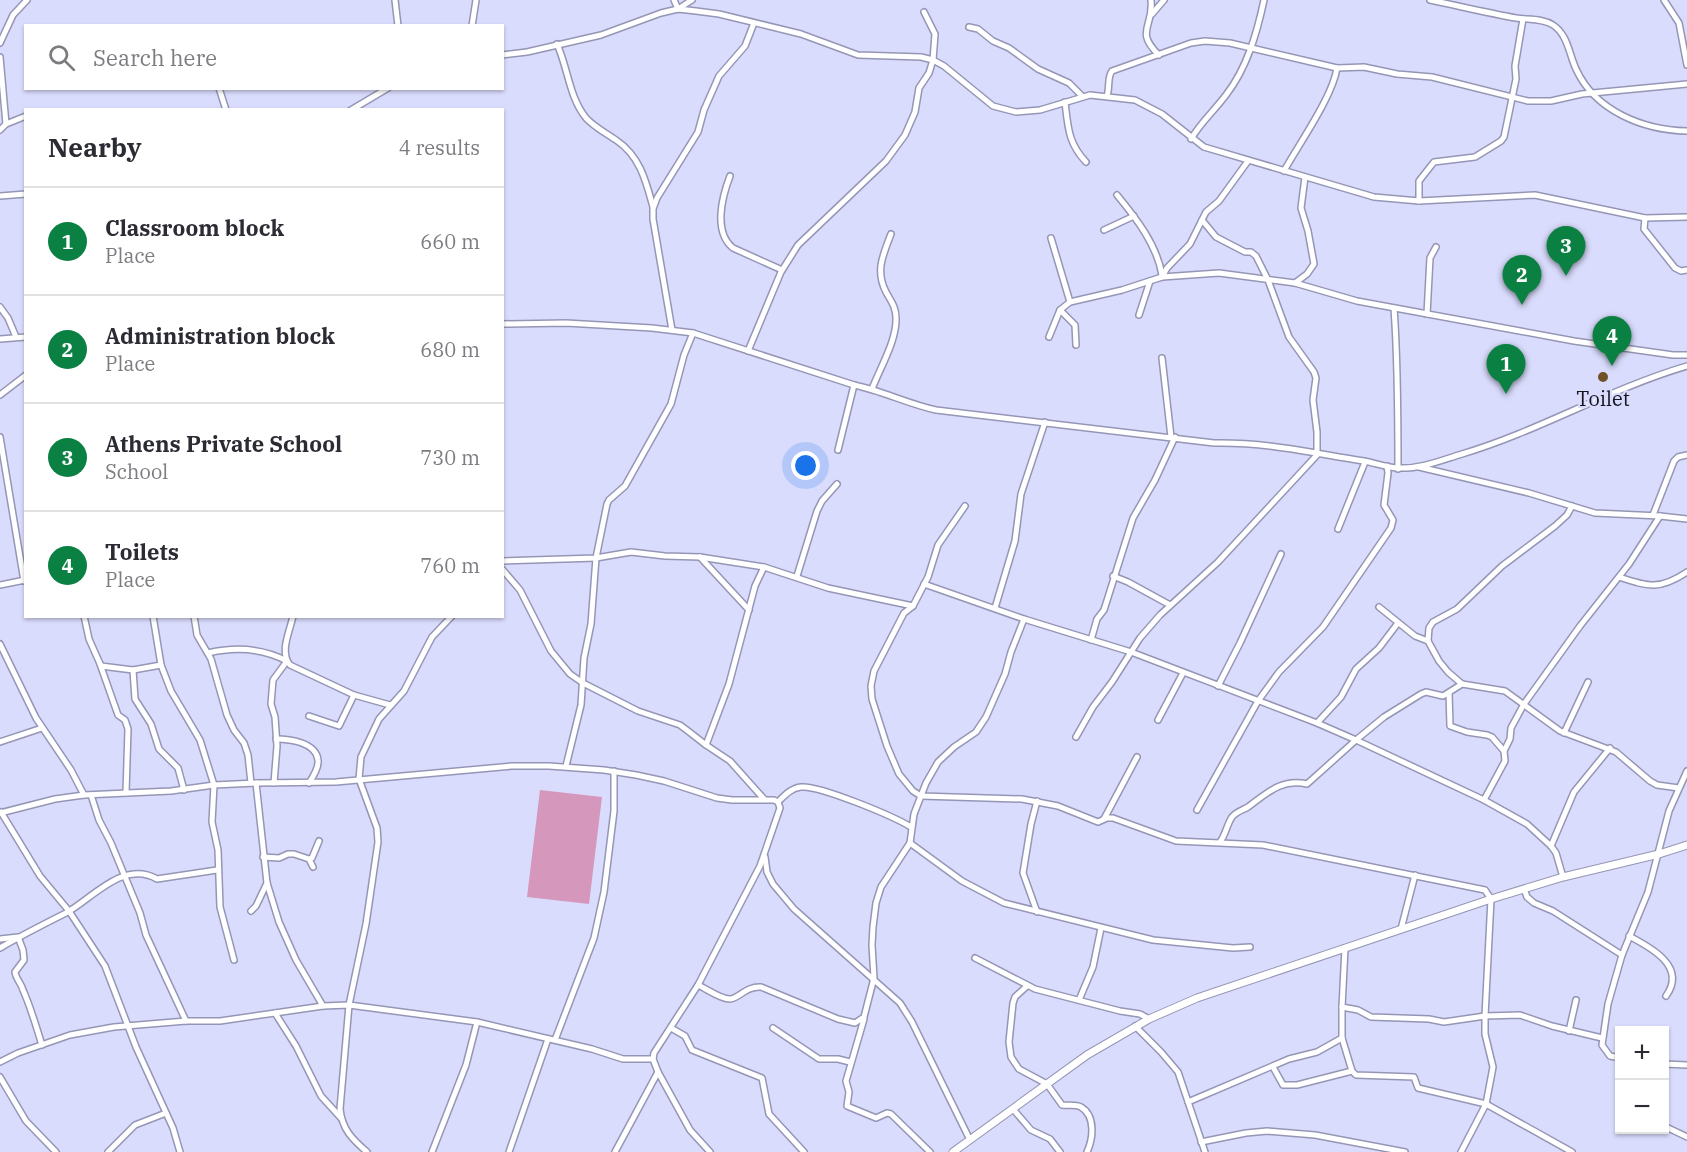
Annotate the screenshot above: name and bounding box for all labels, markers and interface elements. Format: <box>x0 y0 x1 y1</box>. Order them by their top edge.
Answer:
search box <box>24 24 504 90</box>
icon: search <box>45 41 78 74</box>
text: Search here <box>93 43 217 72</box>
text: Nearby <box>48 130 142 164</box>
text: 4 results <box>399 134 480 161</box>
text: Classroom block <box>105 213 284 242</box>
pin: 3 <box>1546 226 1586 276</box>
text: 1 <box>62 228 74 255</box>
text: 660 m <box>420 228 480 255</box>
text: Place <box>105 242 155 269</box>
pin: 2 <box>1502 256 1541 305</box>
pin: 4 <box>1592 316 1632 366</box>
text: Administration block <box>105 321 335 350</box>
text: 2 <box>62 336 74 363</box>
text: 680 m <box>420 336 480 363</box>
pin: 1 <box>1486 344 1526 394</box>
text: Place <box>105 350 155 377</box>
marker: Toilet <box>1596 370 1610 384</box>
place label: Toilet <box>1576 385 1630 412</box>
text: Athens Private School <box>105 429 342 458</box>
text: 3 <box>62 444 74 471</box>
text: 730 m <box>420 444 480 471</box>
your location <box>791 451 820 480</box>
text: School <box>105 458 168 485</box>
text: Toilets <box>105 537 179 566</box>
text: 4 <box>62 552 74 579</box>
text: 760 m <box>420 552 480 579</box>
text: Place <box>105 566 155 593</box>
map controls <box>1615 1026 1669 1134</box>
button: + <box>1615 1026 1669 1080</box>
button: − <box>1615 1080 1669 1134</box>

